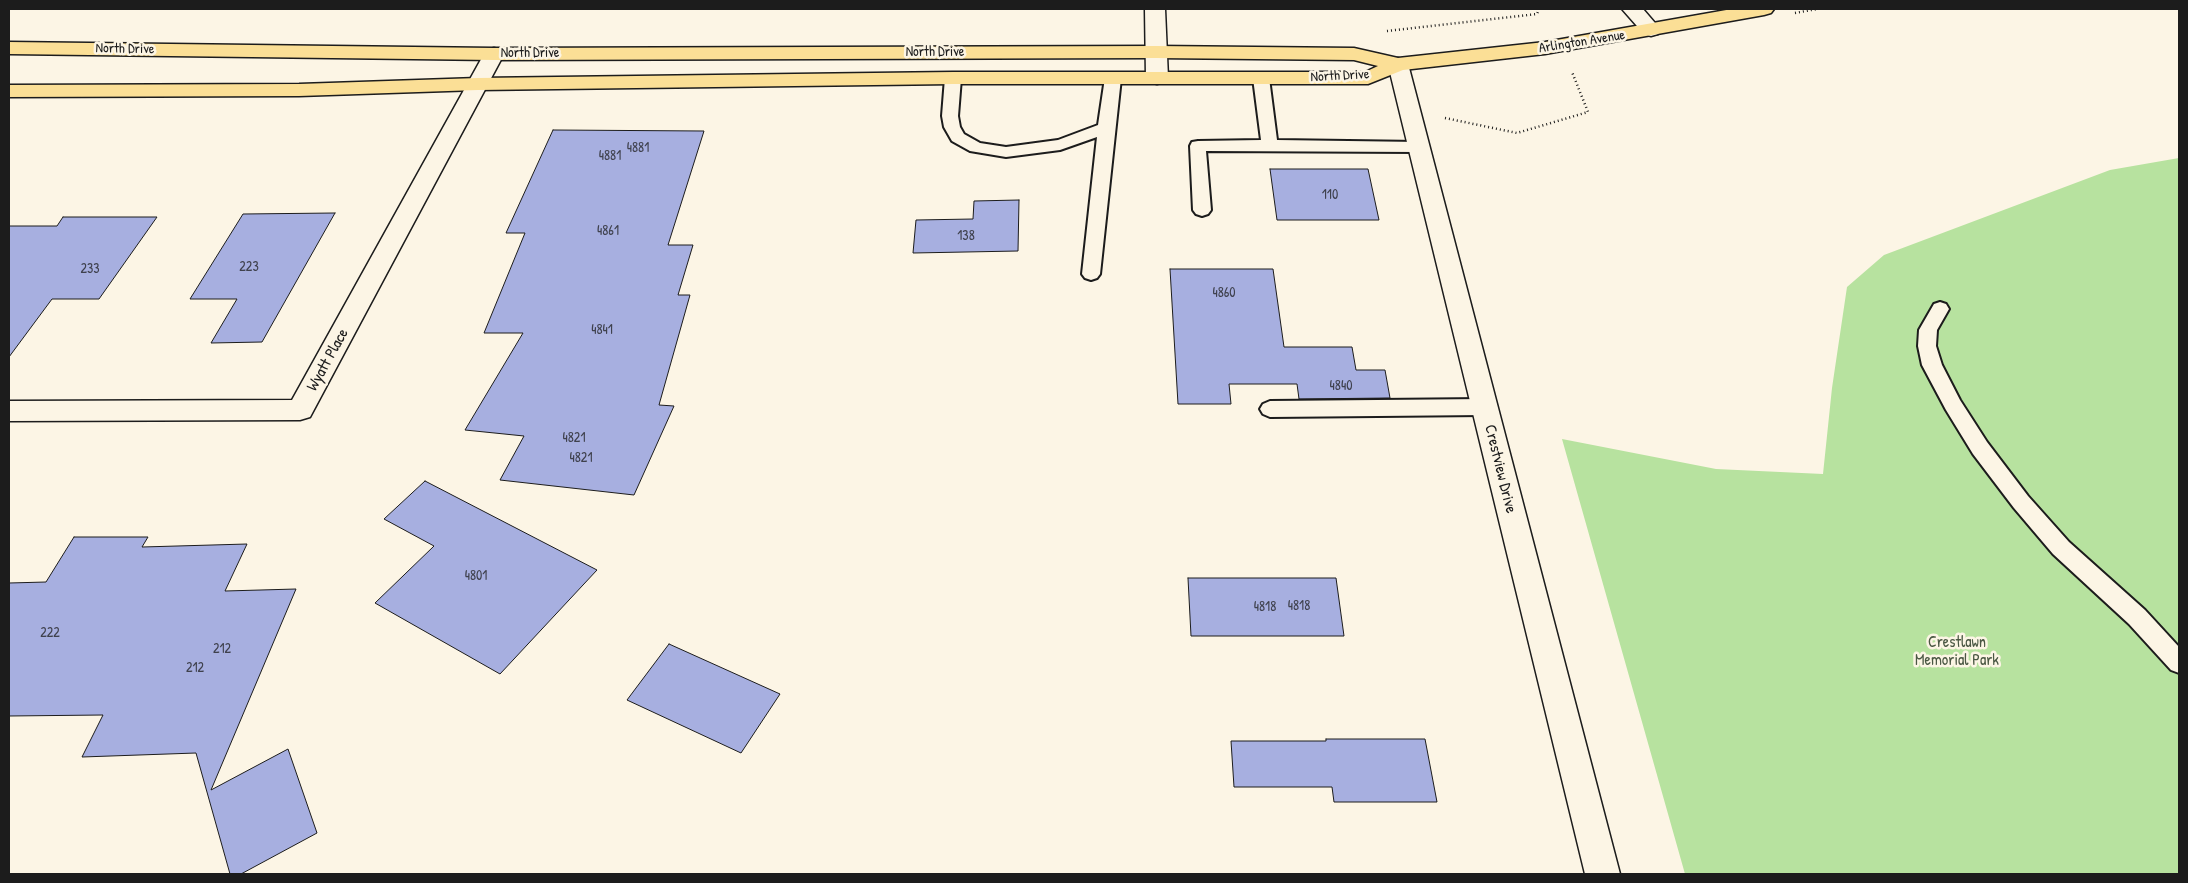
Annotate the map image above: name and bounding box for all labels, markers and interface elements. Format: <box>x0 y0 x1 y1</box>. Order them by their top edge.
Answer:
street label: Arlington Avenue <box>1538 27 1626 57</box>
street label: North Drive <box>95 40 155 58</box>
street label: North Drive <box>906 44 964 60</box>
street label: North Drive <box>501 45 559 61</box>
street label: North Drive <box>1310 66 1370 86</box>
house number: 4881 <box>627 140 649 156</box>
house number: 4881 <box>599 148 621 164</box>
house number: 110 <box>1322 187 1338 203</box>
house number: 4861 <box>597 223 619 239</box>
house number: 138 <box>957 228 975 244</box>
house number: 223 <box>239 259 259 275</box>
house number: 233 <box>80 261 100 277</box>
house number: 4860 <box>1212 285 1236 301</box>
house number: 4841 <box>591 322 613 338</box>
street label: Wyatt Place <box>303 325 353 395</box>
house number: 4840 <box>1330 378 1352 394</box>
street label: Crestview Drive <box>1480 423 1520 515</box>
house number: 4821 <box>563 430 585 446</box>
house number: 4821 <box>570 450 592 466</box>
house number: 4801 <box>465 568 487 584</box>
house number: 4818 <box>1288 598 1310 614</box>
house number: 4818 <box>1254 599 1276 615</box>
house number: 222 <box>40 625 60 641</box>
park label: Crestlawn Memorial Park <box>1915 633 1999 671</box>
house number: 212 <box>213 641 231 657</box>
house number: 212 <box>186 660 204 676</box>

